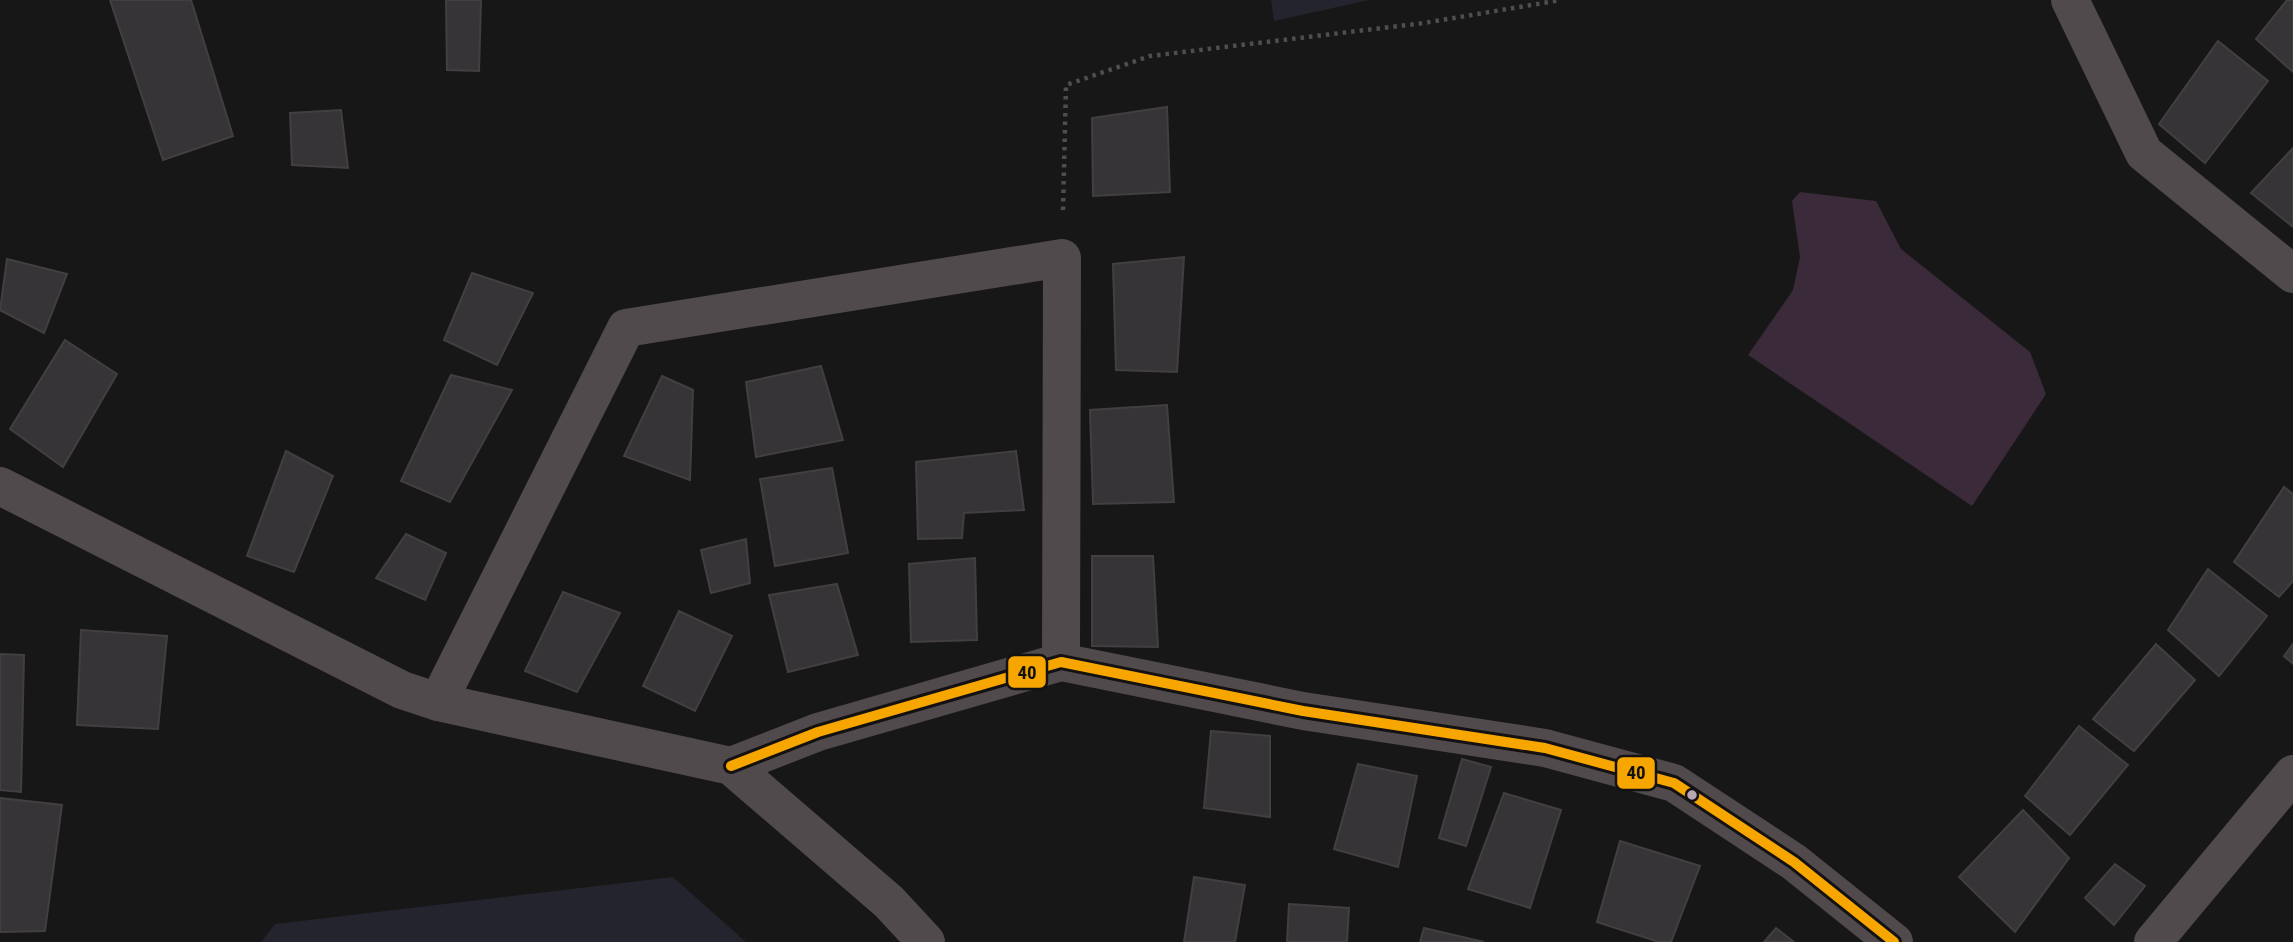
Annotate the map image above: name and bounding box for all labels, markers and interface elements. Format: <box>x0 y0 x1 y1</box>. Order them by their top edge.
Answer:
line badge: 40 <box>1007 655 1047 689</box>
text: 40 <box>1017 661 1037 684</box>
line badge: 40 <box>1616 756 1656 790</box>
text: 40 <box>1626 761 1646 784</box>
unlabelled marker <box>1685 788 1699 802</box>

